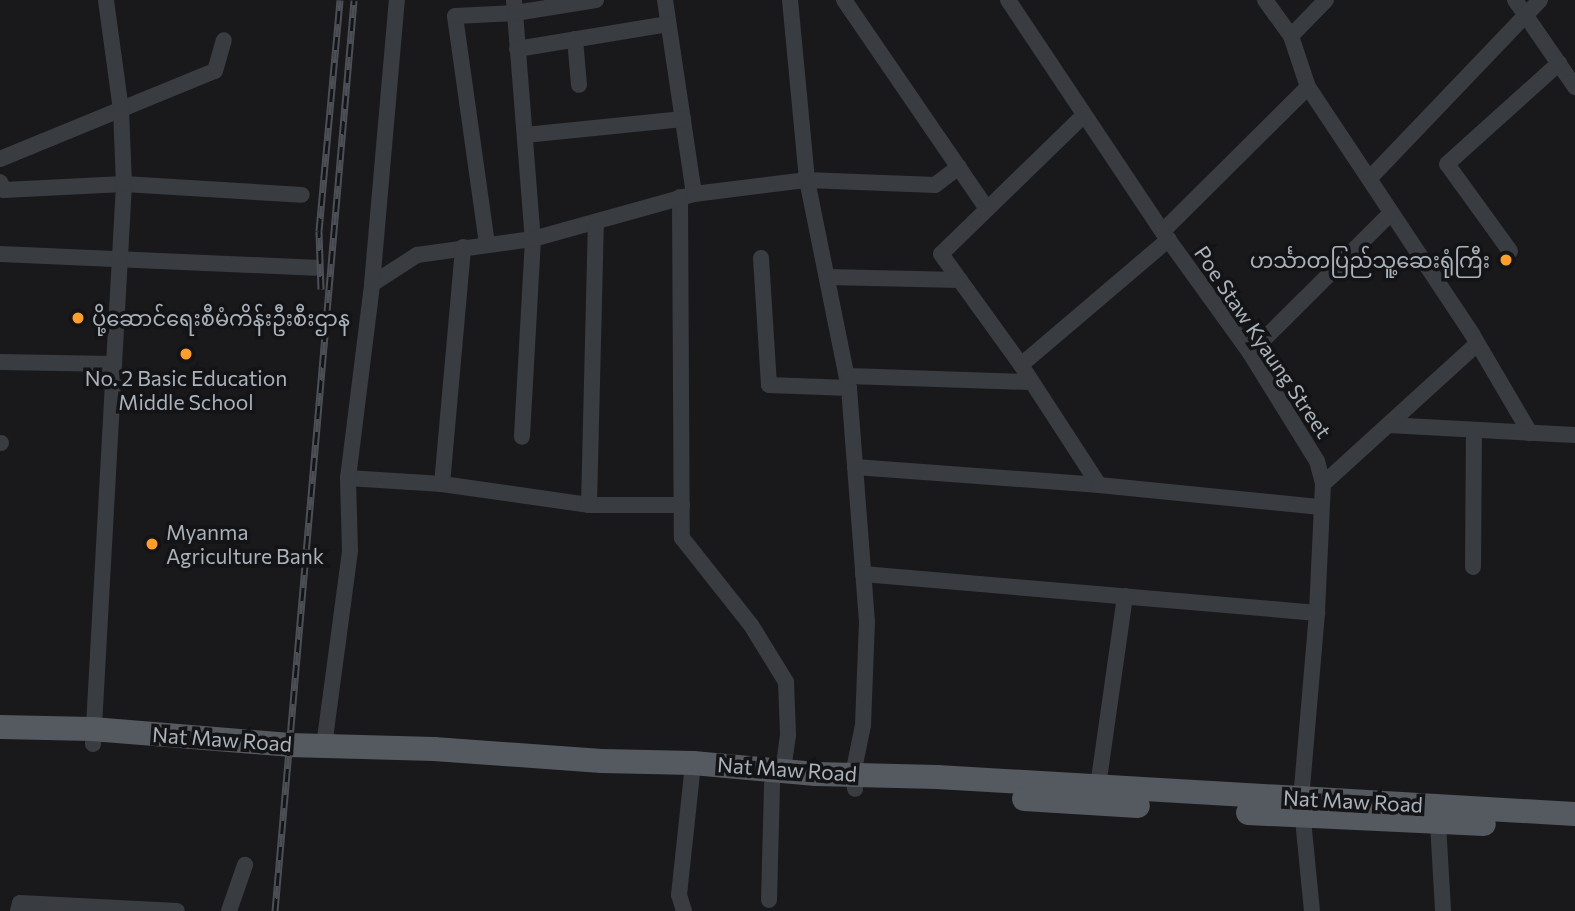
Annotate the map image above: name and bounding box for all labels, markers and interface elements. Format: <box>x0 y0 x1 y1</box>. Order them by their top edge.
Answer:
street label: Poe Staw Kyaung Street <box>1189 241 1337 443</box>
place label: ဟင်္သာတပြည်သူ့ဆေးရုံကြီး <box>1250 247 1490 273</box>
marker: ဟင်္သာတပြည်သူ့ဆေးရုံကြီး <box>1496 250 1516 270</box>
place label: ပို့ဆောင်ရေးစီမံကိန်းဦးစီးဌာန <box>92 305 350 331</box>
marker: ပို့ဆောင်ရေးစီမံကိန်းဦးစီးဌာန <box>70 310 86 326</box>
marker: No. 2 Basic Education Middle School <box>178 346 194 362</box>
place label: No. 2 Basic Education Middle School <box>85 365 287 415</box>
place label: Myanma Agriculture Bank <box>166 519 324 569</box>
marker: Myanma Agriculture Bank <box>144 536 160 552</box>
street label: Nat Maw Road <box>151 722 293 756</box>
street label: Nat Maw Road <box>716 752 858 786</box>
street label: Nat Maw Road <box>1282 785 1424 817</box>

